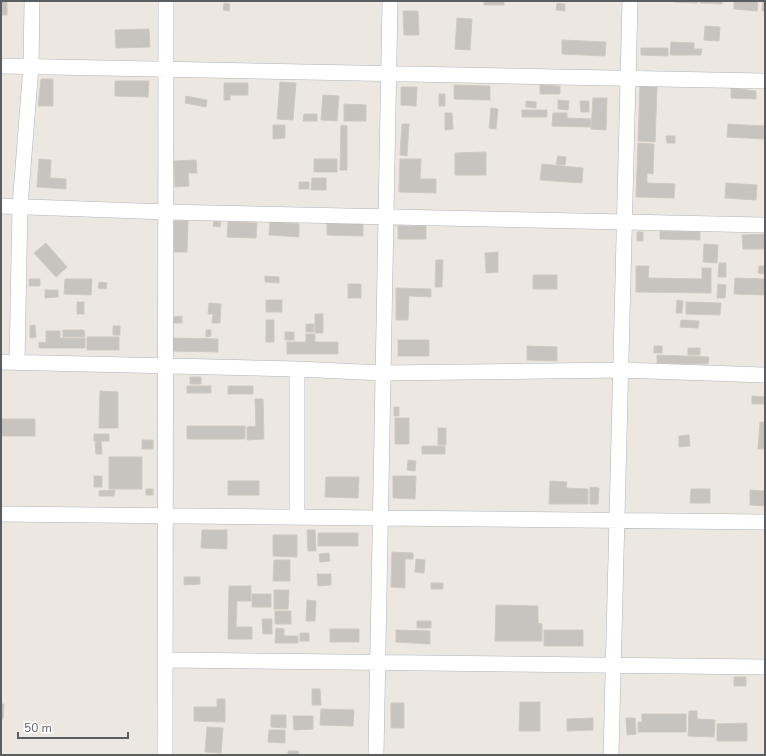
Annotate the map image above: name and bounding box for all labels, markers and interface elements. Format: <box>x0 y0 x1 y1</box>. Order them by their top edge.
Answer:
scale bar <box>18 714 128 740</box>
text: 50 m <box>24 720 52 736</box>

